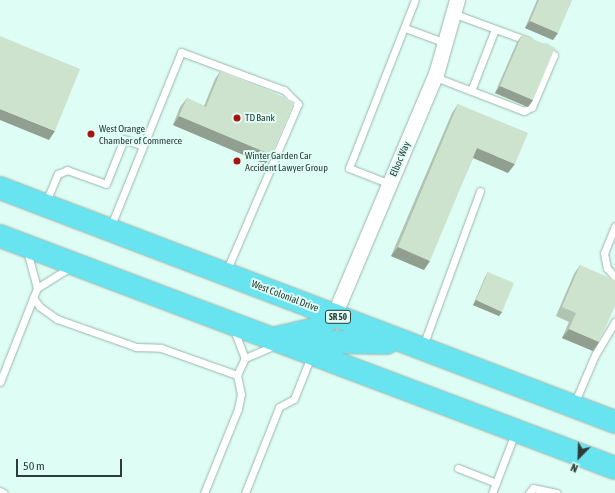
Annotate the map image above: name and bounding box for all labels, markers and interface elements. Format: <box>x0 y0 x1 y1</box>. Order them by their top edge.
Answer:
place label: TD Bank <box>245 112 275 124</box>
marker: TD Bank <box>232 113 242 123</box>
place label: West Orange Chamber of Commerce <box>99 122 182 146</box>
marker: West Orange Chamber of Commerce <box>86 129 96 139</box>
street label: Elboc Way <box>387 140 413 178</box>
place label: Winter Garden Car Accident Lawyer Group <box>245 149 328 172</box>
marker: Winter Garden Car Accident Lawyer Group <box>232 156 242 166</box>
street label: West Colonial Drive <box>250 278 320 314</box>
road number: SR 50 <box>325 310 351 324</box>
north arrow <box>559 437 599 477</box>
scale bar <box>18 451 124 477</box>
text: 50 m <box>23 459 45 473</box>
text: N <box>569 461 580 475</box>

